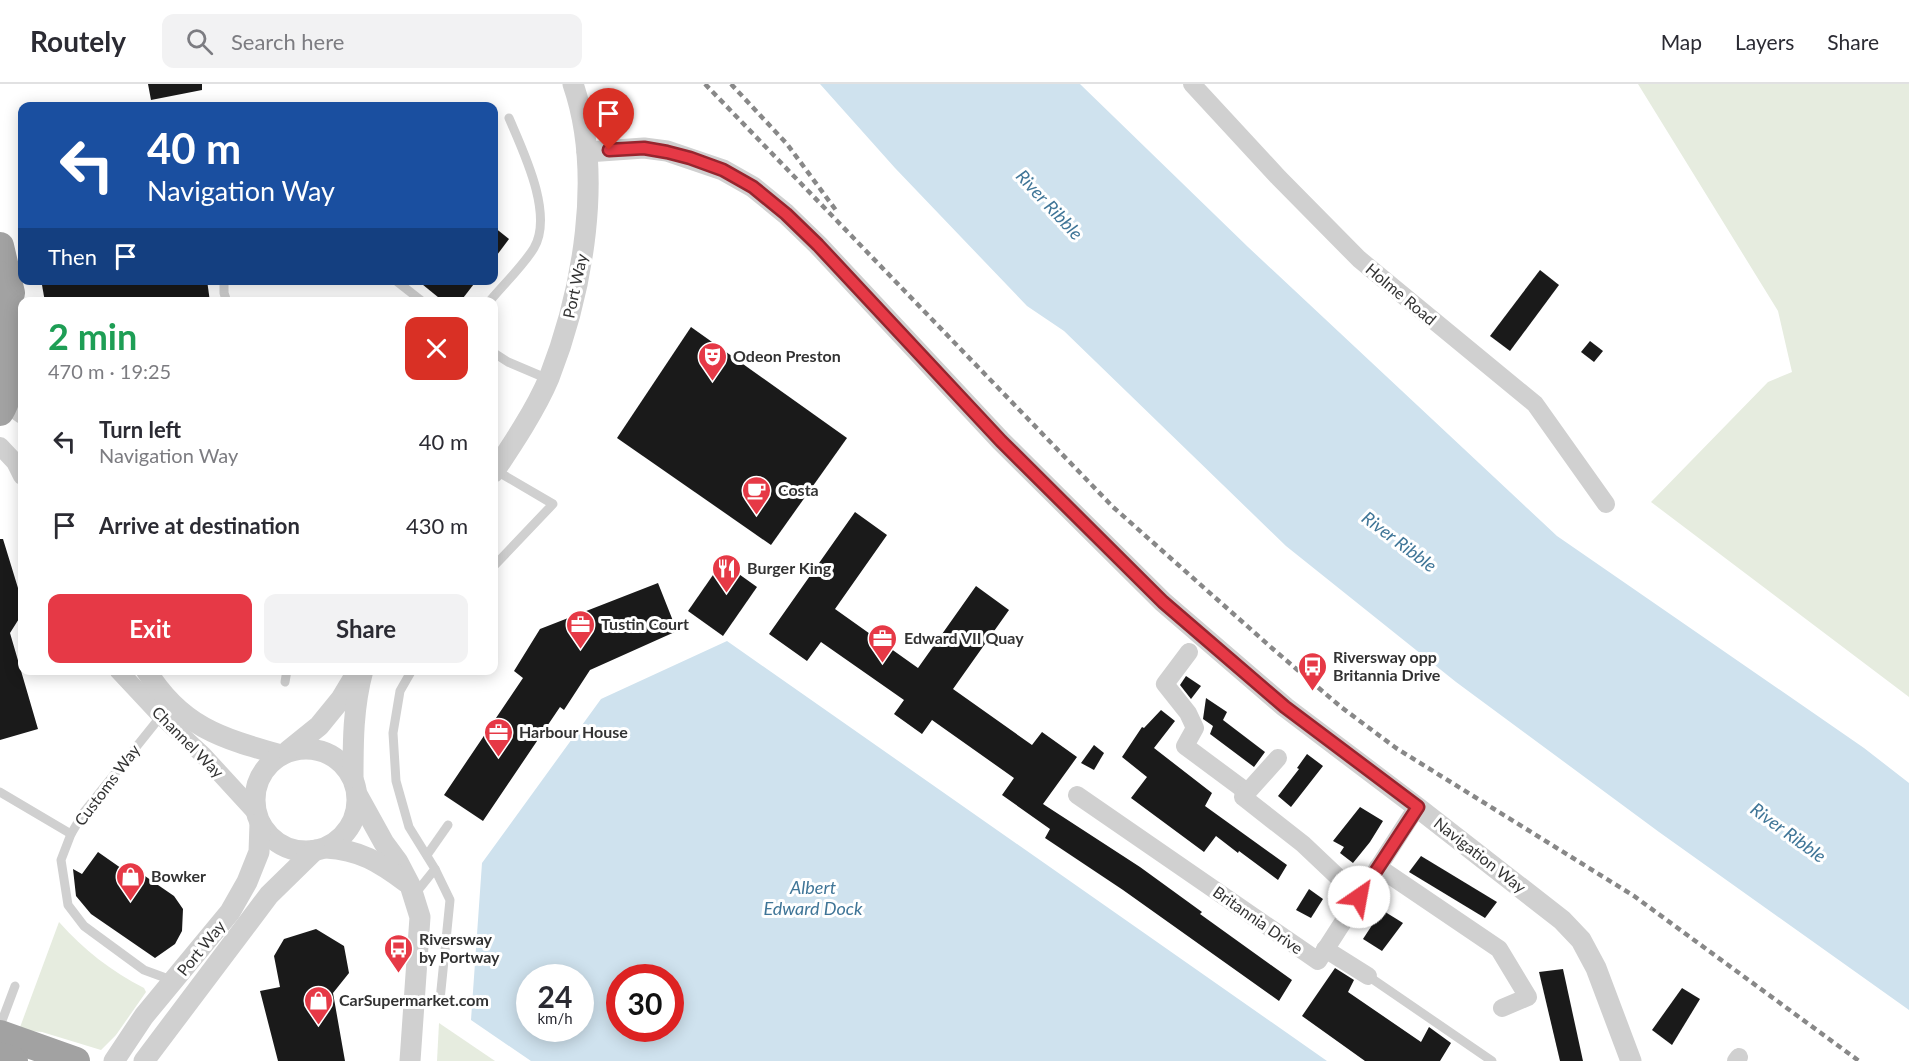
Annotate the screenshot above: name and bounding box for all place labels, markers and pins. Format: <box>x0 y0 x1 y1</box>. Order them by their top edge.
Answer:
pin <box>583 88 634 150</box>
theatre icon: Odeon Preston <box>696 340 728 382</box>
place label: Odeon Preston <box>733 346 841 365</box>
cafe icon: Costa <box>741 474 773 516</box>
place label: Costa <box>778 480 819 499</box>
restaurant icon: Burger King <box>710 552 742 594</box>
place label: Burger King <box>747 558 832 577</box>
office icon: Tustin Court <box>564 608 596 650</box>
place label: Tustin Court <box>601 614 689 633</box>
office icon: Edward VII Quay <box>867 622 899 664</box>
place label: Edward VII Quay <box>904 628 1024 647</box>
place label: Riversway opp Britannia Drive <box>1333 647 1441 684</box>
bus stop icon: Riversway opp Britannia Drive <box>1296 650 1328 692</box>
office icon: Harbour House <box>482 716 514 758</box>
place label: Harbour House <box>519 722 628 741</box>
shop icon: Bowker <box>114 860 146 902</box>
place label: Bowker <box>151 866 206 885</box>
place label: Riversway by Portway <box>419 929 500 966</box>
bus stop icon: Riversway by Portway <box>382 932 414 974</box>
shop icon: CarSupermarket.com <box>302 984 334 1026</box>
place label: CarSupermarket.com <box>339 990 489 1009</box>

